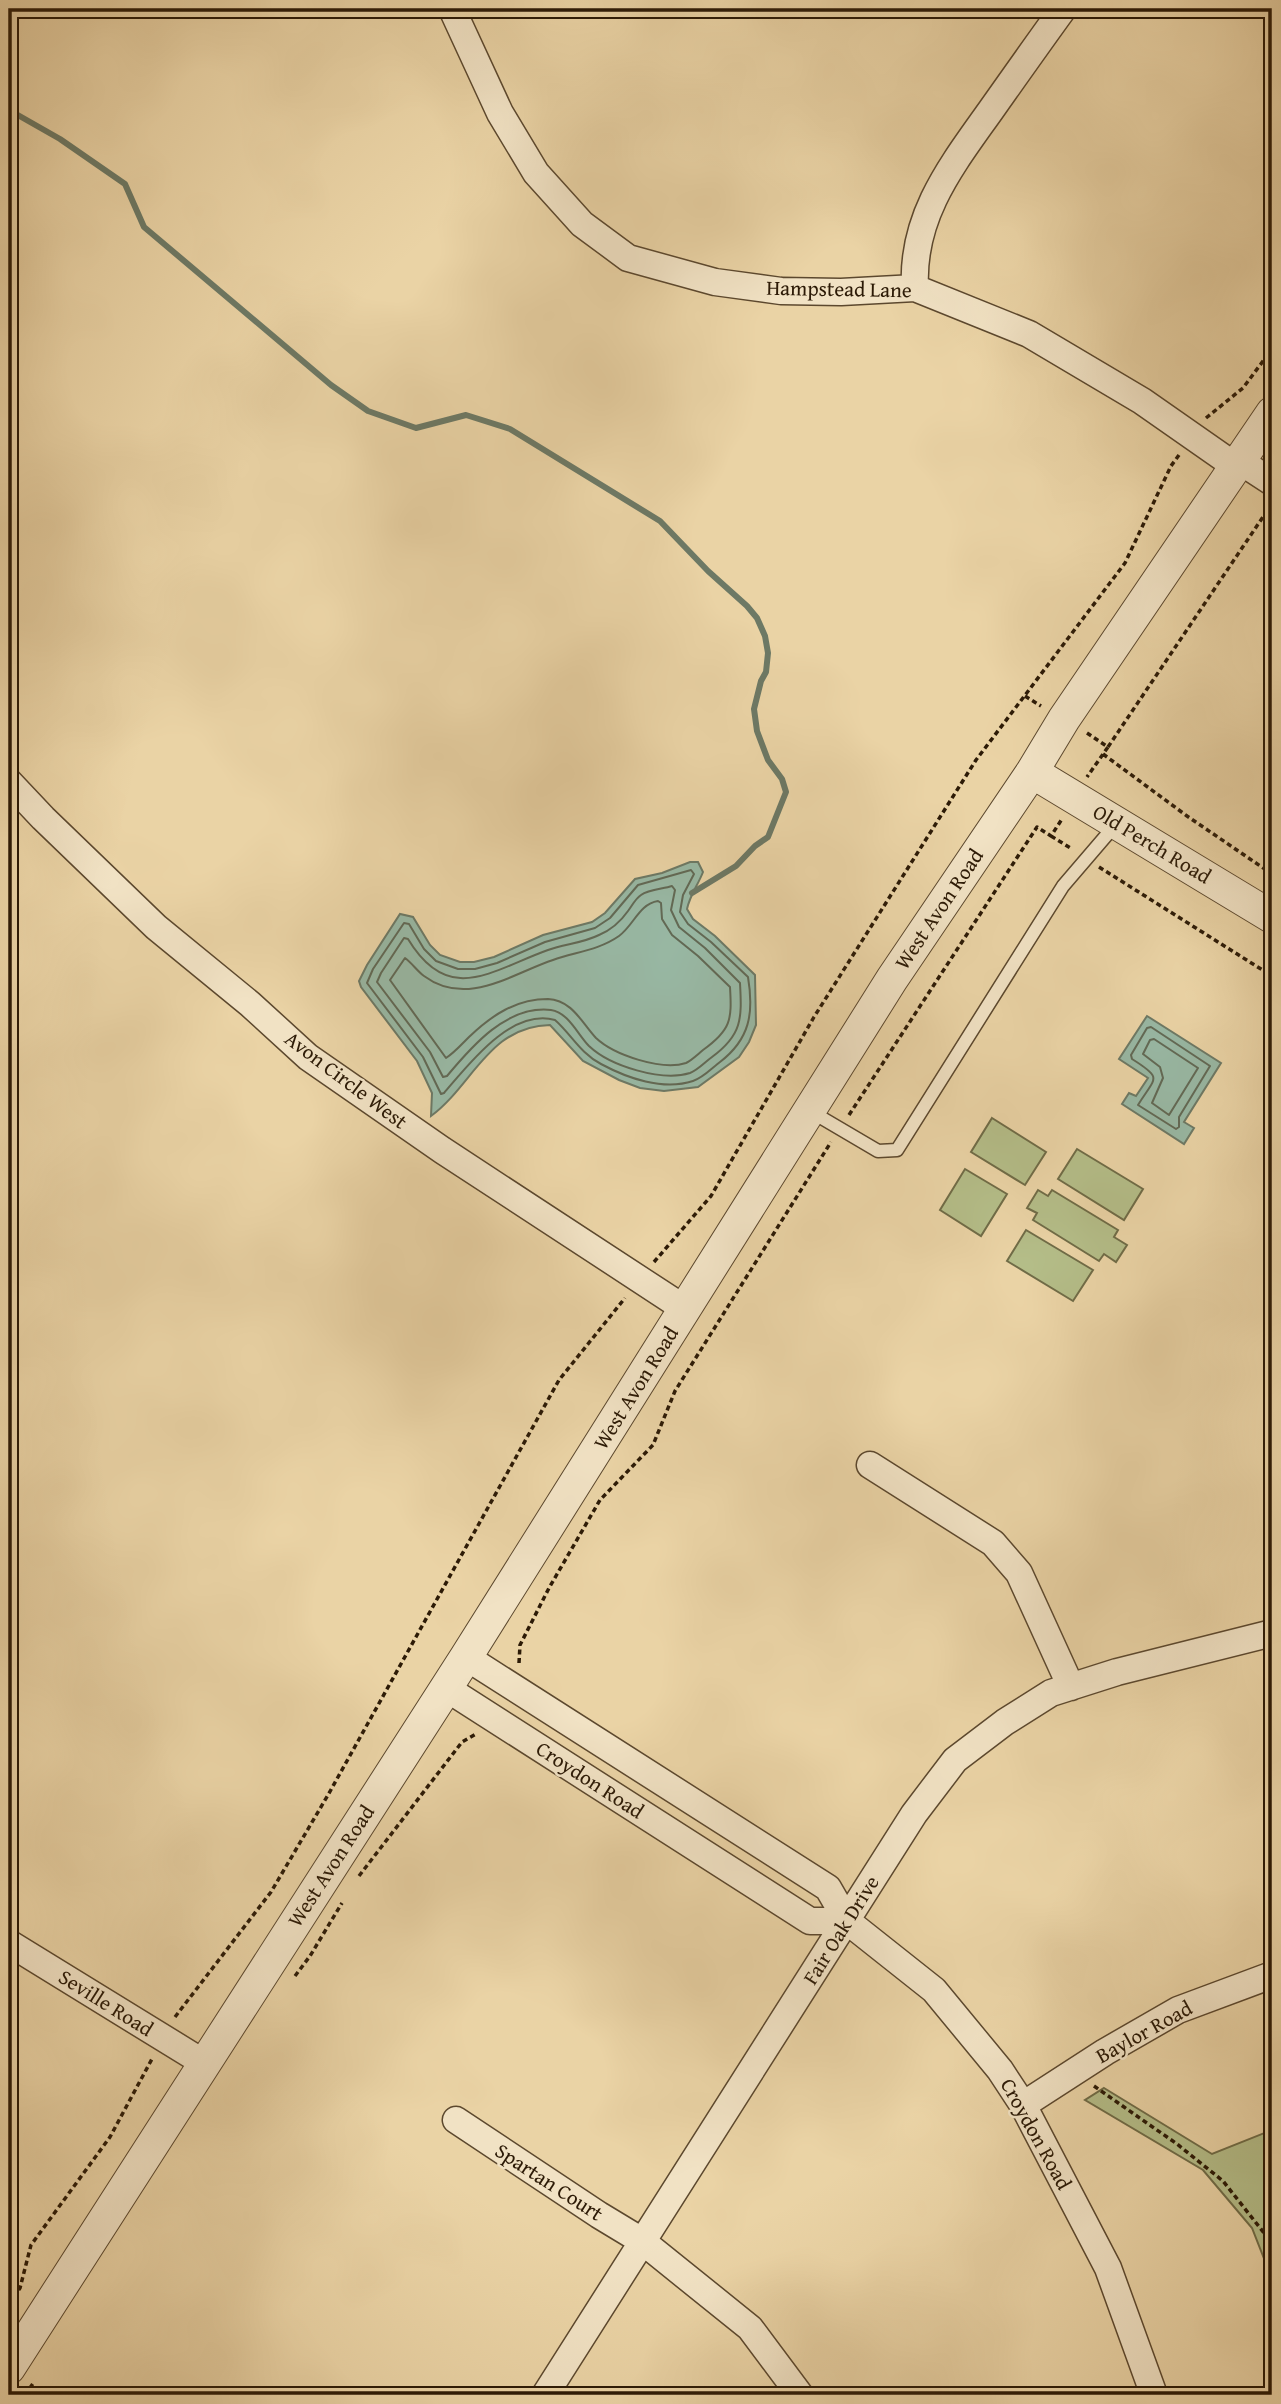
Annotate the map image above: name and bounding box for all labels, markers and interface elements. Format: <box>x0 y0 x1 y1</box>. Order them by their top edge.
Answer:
street label: Hampstead Lane <box>766 272 912 305</box>
street label: Old Perch Road <box>1087 796 1218 892</box>
street label: West Avon Road <box>887 841 991 975</box>
street label: Avon Circle West <box>278 1023 415 1136</box>
street label: West Avon Road <box>585 1319 686 1455</box>
street label: Croydon Road <box>530 1733 651 1827</box>
street label: West Avon Road <box>279 1798 382 1933</box>
street label: Fair Oak Drive <box>795 1869 887 1990</box>
street label: Seville Road <box>53 1961 160 2044</box>
street label: Baylor Road <box>1090 1992 1198 2071</box>
street label: Croydon Road <box>993 2072 1080 2196</box>
street label: Spartan Court <box>489 2135 610 2229</box>

